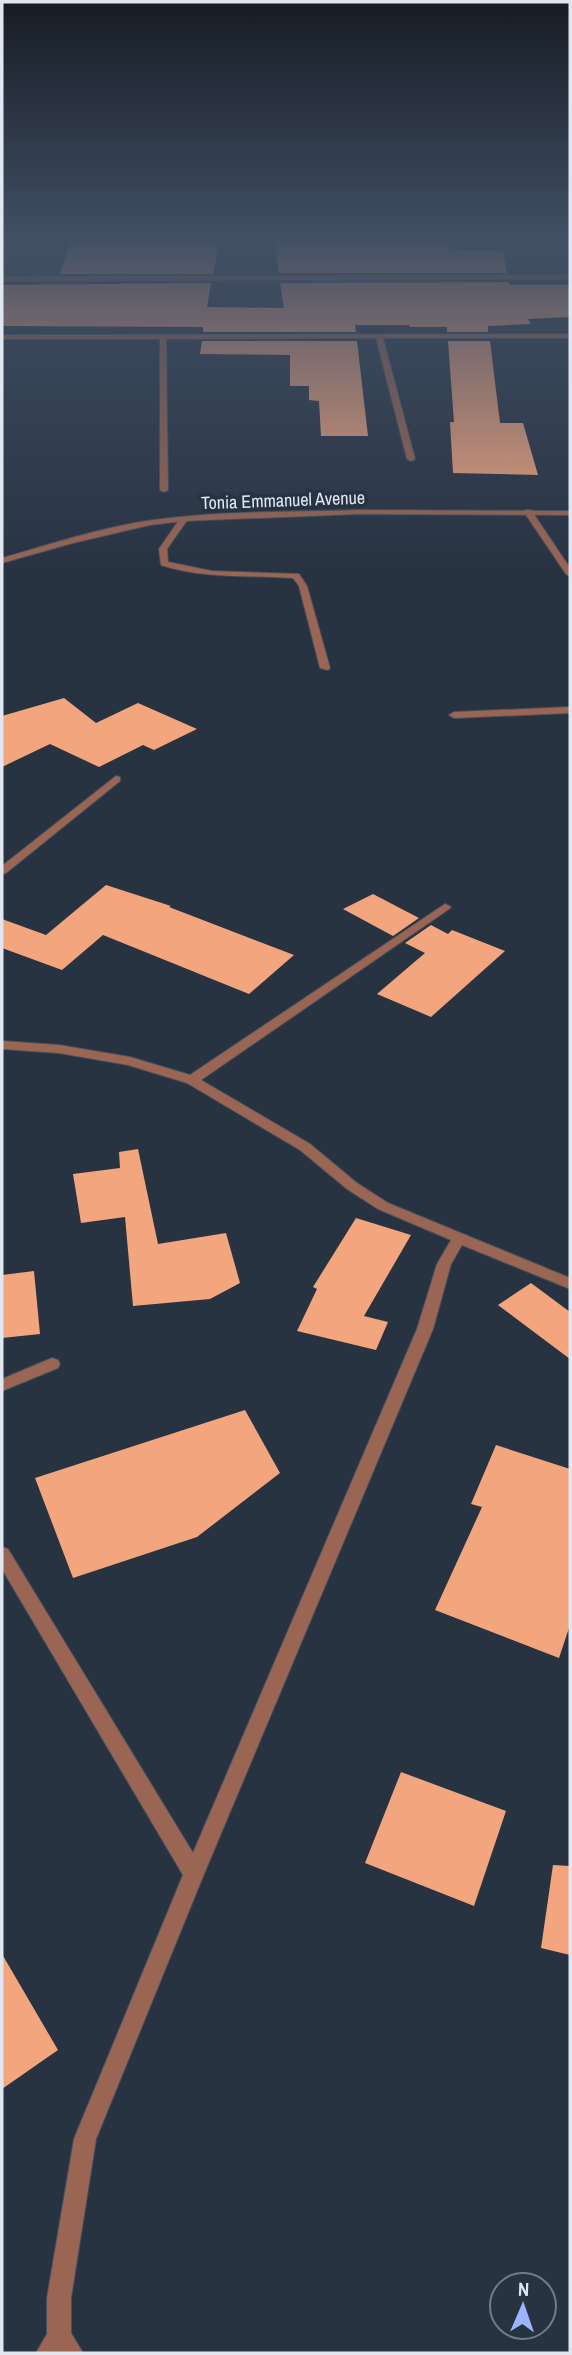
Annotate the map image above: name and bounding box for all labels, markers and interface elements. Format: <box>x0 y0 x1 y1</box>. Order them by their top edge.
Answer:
street label: Tonia Emmanuel Avenue <box>201 485 365 515</box>
north arrow <box>488 2271 558 2341</box>
text: N <box>518 2276 530 2302</box>

